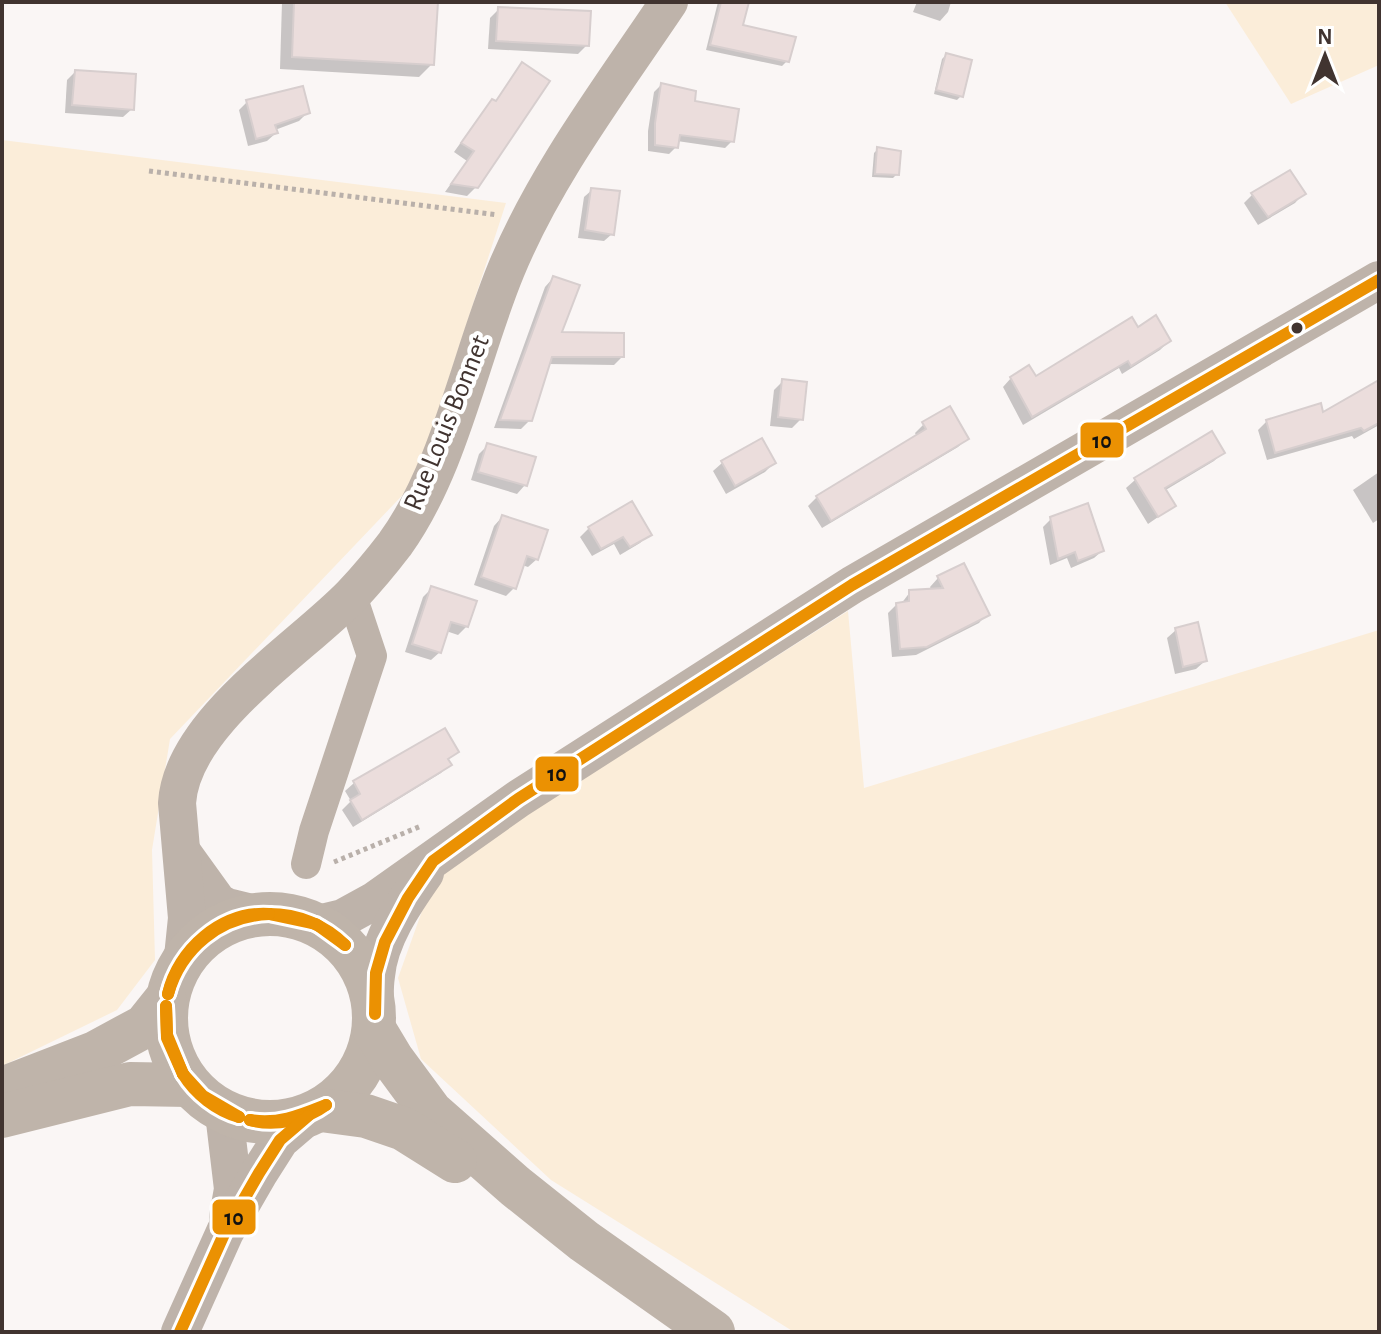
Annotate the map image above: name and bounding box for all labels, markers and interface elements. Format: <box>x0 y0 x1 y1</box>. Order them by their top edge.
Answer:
north arrow <box>1285 16 1365 96</box>
text: N <box>1317 26 1333 48</box>
unlabelled marker <box>1289 320 1305 336</box>
street label: Rue Louis Bonnet <box>399 331 495 515</box>
line badge: 10 <box>1079 421 1125 459</box>
text: 10 <box>1092 430 1112 452</box>
line badge: 10 <box>534 755 580 793</box>
text: 10 <box>547 763 567 785</box>
line badge: 10 <box>211 1198 257 1236</box>
text: 10 <box>224 1207 244 1229</box>

